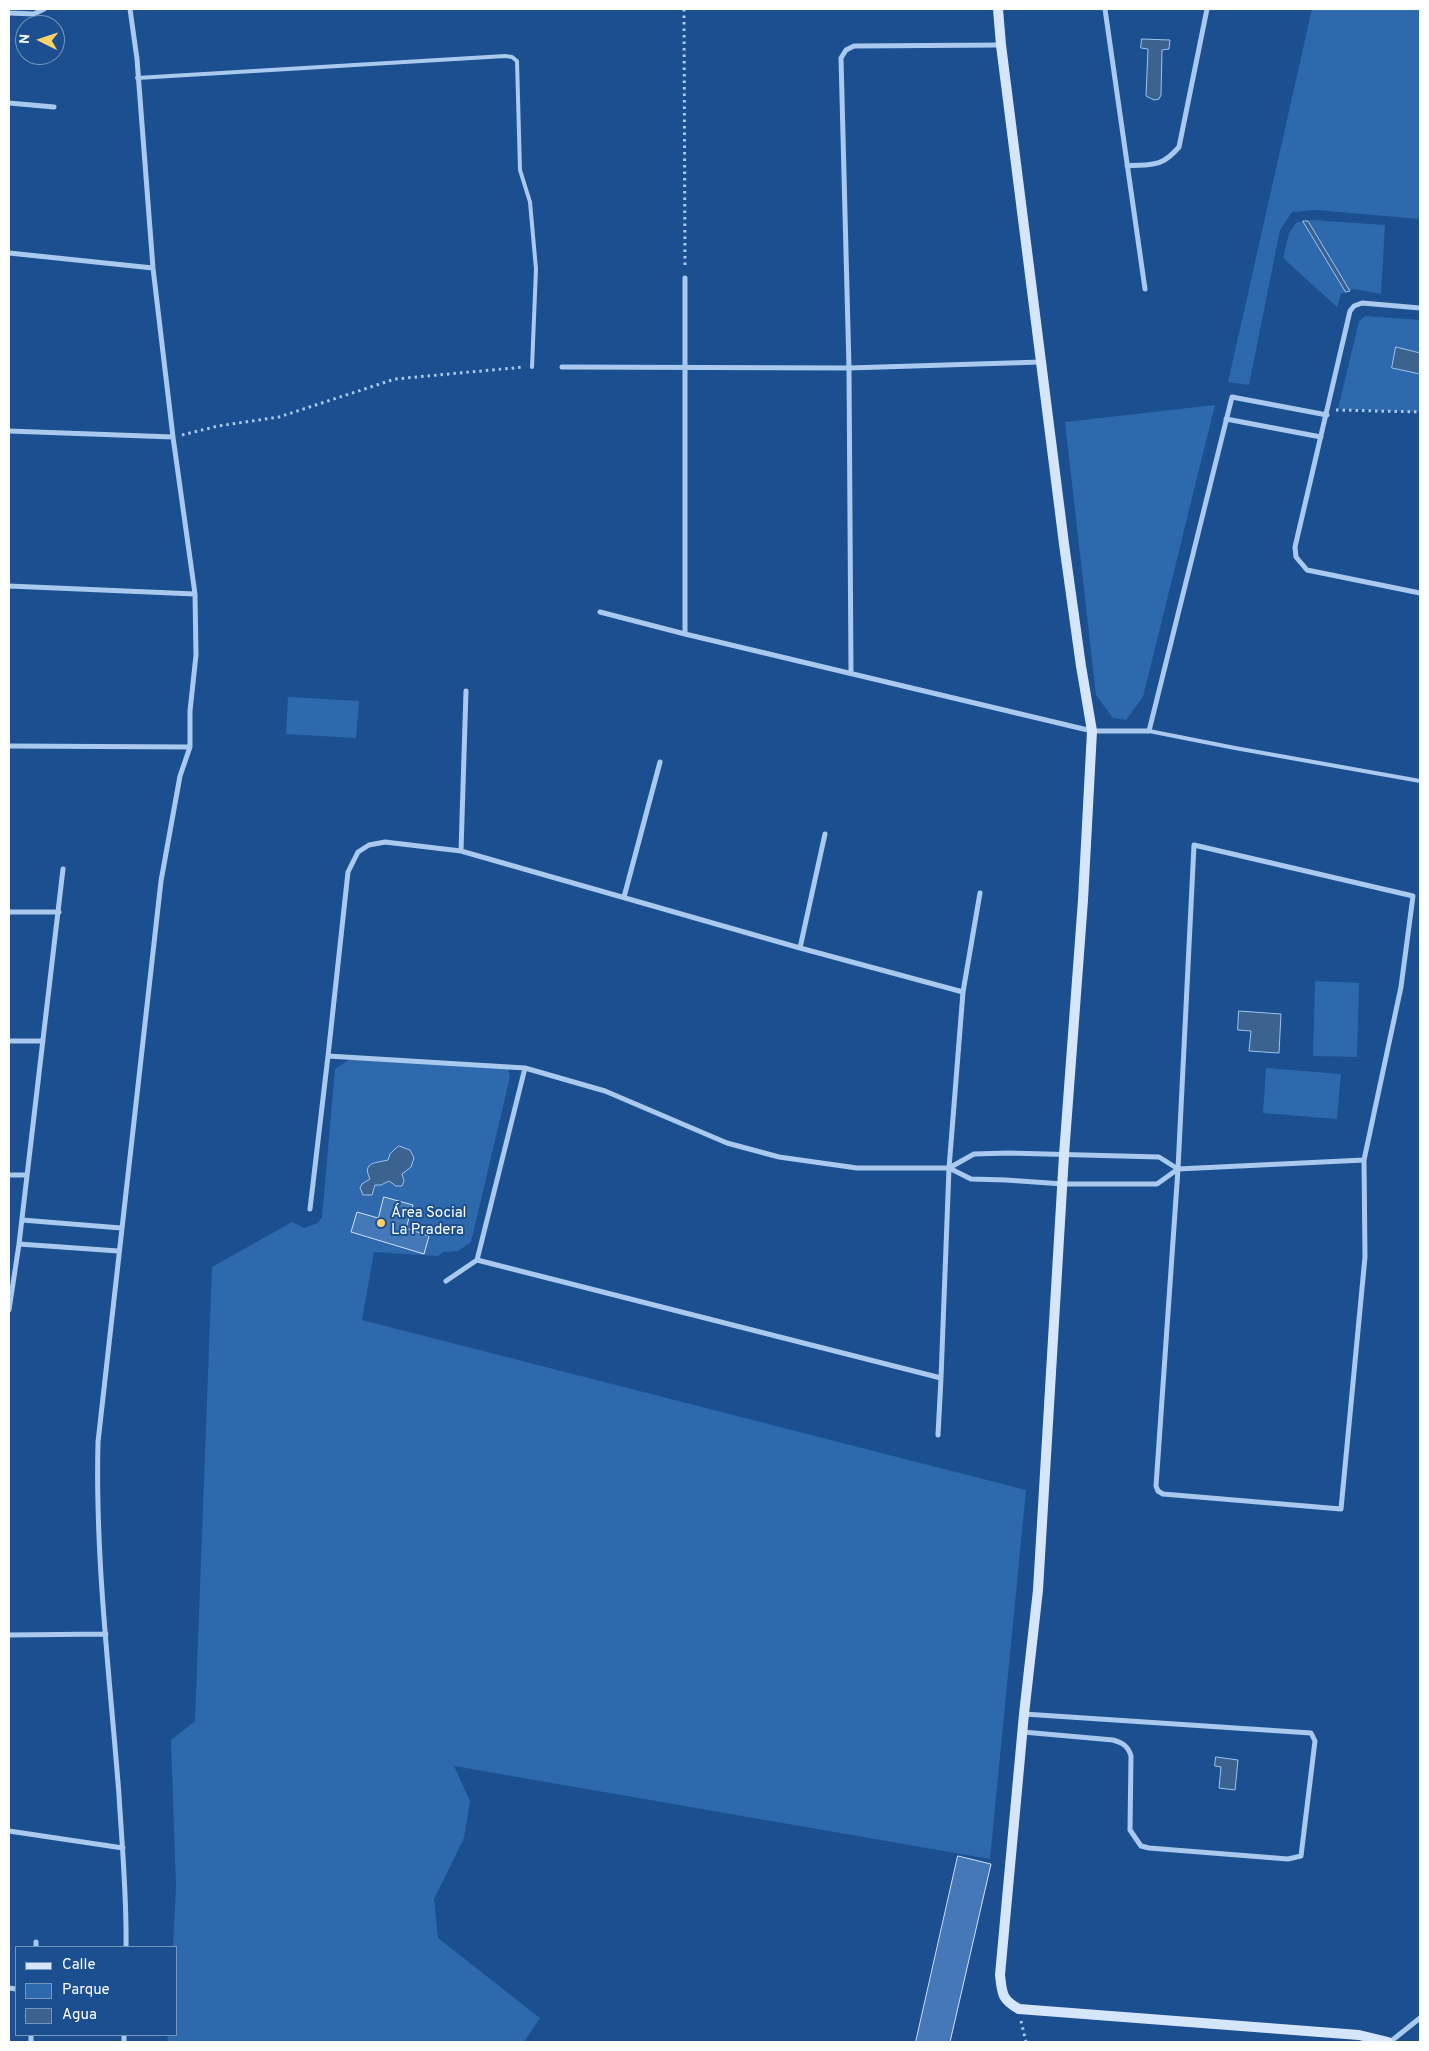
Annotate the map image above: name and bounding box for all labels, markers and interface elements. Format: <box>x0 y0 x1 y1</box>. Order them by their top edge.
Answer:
north arrow <box>15 15 65 65</box>
text: N <box>17 33 34 45</box>
place label: Área Social La Pradera <box>391 1205 467 1240</box>
marker: Área Social La Pradera <box>375 1217 387 1229</box>
legend <box>15 1946 178 2036</box>
text: Calle <box>62 1956 96 1975</box>
text: Parque <box>62 1981 110 2000</box>
text: Agua <box>62 2006 97 2025</box>

